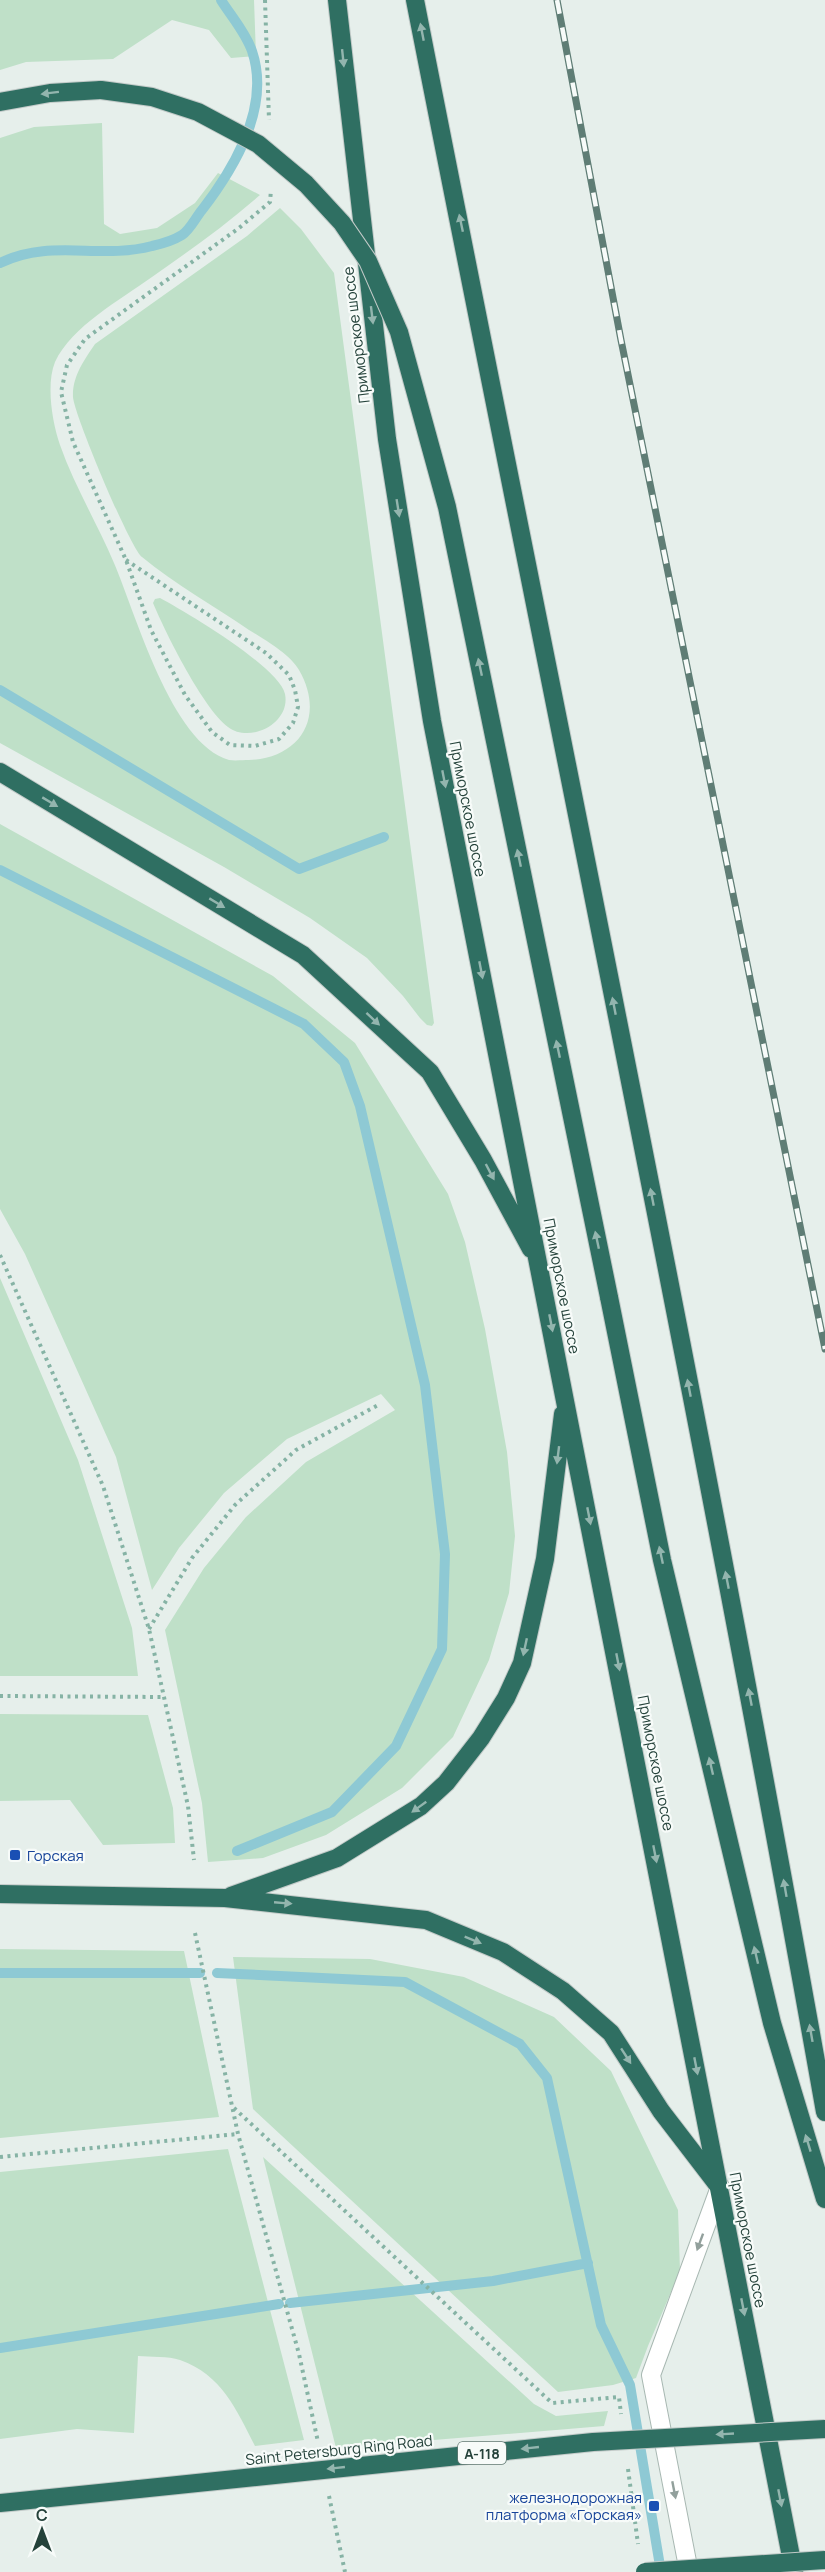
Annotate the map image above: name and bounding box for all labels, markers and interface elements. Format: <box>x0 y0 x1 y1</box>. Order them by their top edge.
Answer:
one-way arrow <box>417 22 426 41</box>
one-way arrow <box>338 49 348 68</box>
one-way arrow <box>40 89 59 98</box>
one-way arrow <box>455 214 465 232</box>
street label: Приморское шоссе <box>337 265 375 405</box>
one-way arrow <box>367 305 377 324</box>
one-way arrow <box>393 498 402 517</box>
one-way arrow <box>475 657 484 676</box>
street label: Приморское шоссе <box>445 739 491 879</box>
one-way arrow <box>440 769 449 788</box>
one-way arrow <box>42 797 58 808</box>
one-way arrow <box>514 848 523 867</box>
one-way arrow <box>209 897 225 908</box>
one-way arrow <box>477 961 486 980</box>
one-way arrow <box>609 996 618 1015</box>
one-way arrow <box>365 1012 380 1026</box>
one-way arrow <box>553 1039 562 1058</box>
one-way arrow <box>485 1164 495 1181</box>
one-way arrow <box>647 1187 656 1206</box>
street label: Приморское шоссе <box>539 1216 585 1356</box>
one-way arrow <box>592 1230 602 1249</box>
one-way arrow <box>547 1313 556 1332</box>
one-way arrow <box>684 1379 693 1398</box>
one-way arrow <box>553 1446 563 1465</box>
one-way arrow <box>585 1507 594 1526</box>
one-way arrow <box>656 1546 665 1565</box>
one-way arrow <box>722 1570 731 1589</box>
one-way arrow <box>520 1638 530 1657</box>
one-way arrow <box>614 1653 623 1672</box>
one-way arrow <box>745 1687 754 1706</box>
street label: Приморское шоссе <box>633 1693 679 1833</box>
one-way arrow <box>705 1756 715 1775</box>
one-way arrow <box>411 1800 426 1812</box>
place label: Горская <box>27 1845 84 1866</box>
one-way arrow <box>651 1845 660 1864</box>
marker: Горская <box>8 1848 22 1862</box>
one-way arrow <box>781 1879 790 1898</box>
one-way arrow <box>274 1898 293 1908</box>
one-way arrow <box>465 1935 483 1945</box>
one-way arrow <box>750 1946 760 1965</box>
one-way arrow <box>806 2024 815 2043</box>
one-way arrow <box>620 2048 631 2064</box>
one-way arrow <box>692 2057 701 2076</box>
one-way arrow <box>803 2134 812 2152</box>
street label: Приморское шоссе <box>725 2170 771 2310</box>
one-way arrow <box>694 2233 704 2251</box>
one-way arrow <box>739 2297 748 2316</box>
street label: Saint Petersburg Ring Road <box>244 2430 434 2470</box>
one-way arrow <box>715 2430 734 2439</box>
road number: А-118 <box>458 2442 506 2464</box>
one-way arrow <box>521 2443 540 2453</box>
one-way arrow <box>327 2463 346 2473</box>
one-way arrow <box>670 2480 679 2499</box>
place label: железнодорожная платформа «Горская» <box>486 2487 642 2525</box>
one-way arrow <box>776 2489 785 2508</box>
marker: железнодорожная платформа «Горская» <box>647 2499 661 2513</box>
north arrow <box>12 2500 72 2560</box>
text: С <box>36 2504 48 2526</box>

